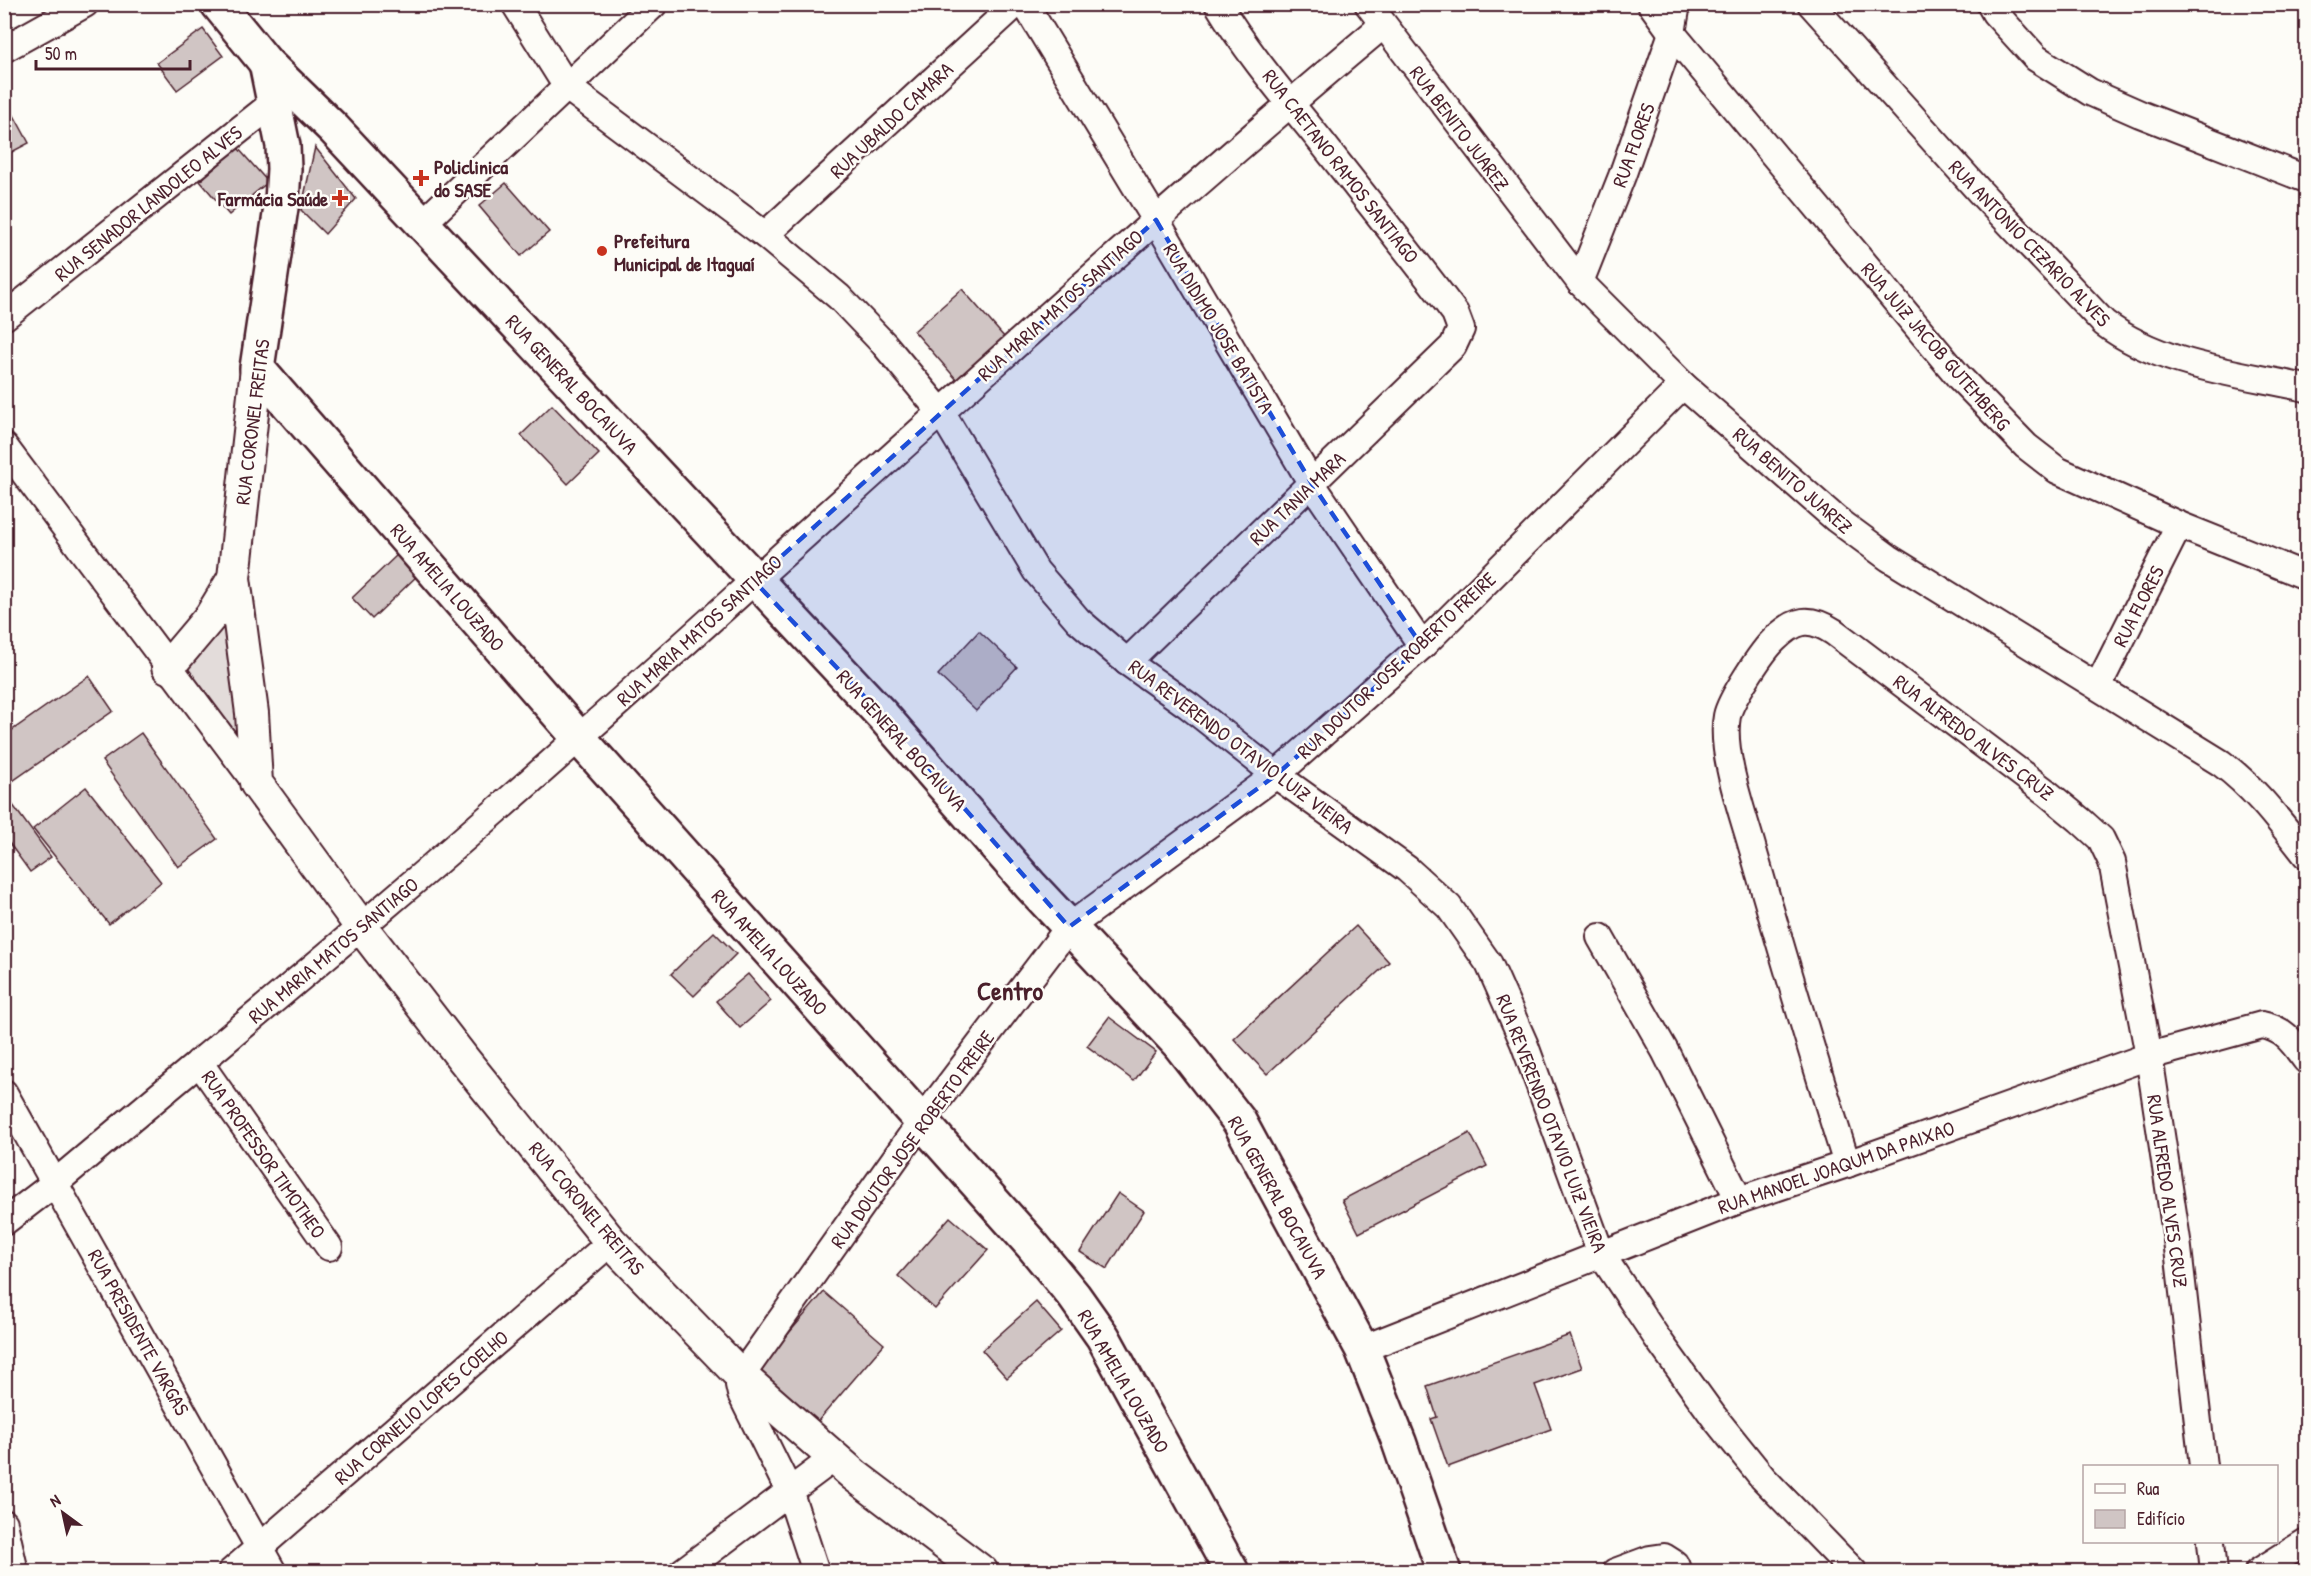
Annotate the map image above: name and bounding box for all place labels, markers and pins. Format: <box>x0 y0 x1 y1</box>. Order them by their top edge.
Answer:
place label: Policlinica do SASE <box>434 153 508 203</box>
marker: Policlinica do SASE <box>412 169 430 187</box>
place label: Farmácia Saúde <box>217 185 328 212</box>
marker: Farmácia Saúde <box>333 191 347 205</box>
place label: Prefeitura Municipal de Itaguaí <box>614 227 755 278</box>
marker: Prefeitura Municipal de Itaguaí <box>595 244 609 258</box>

